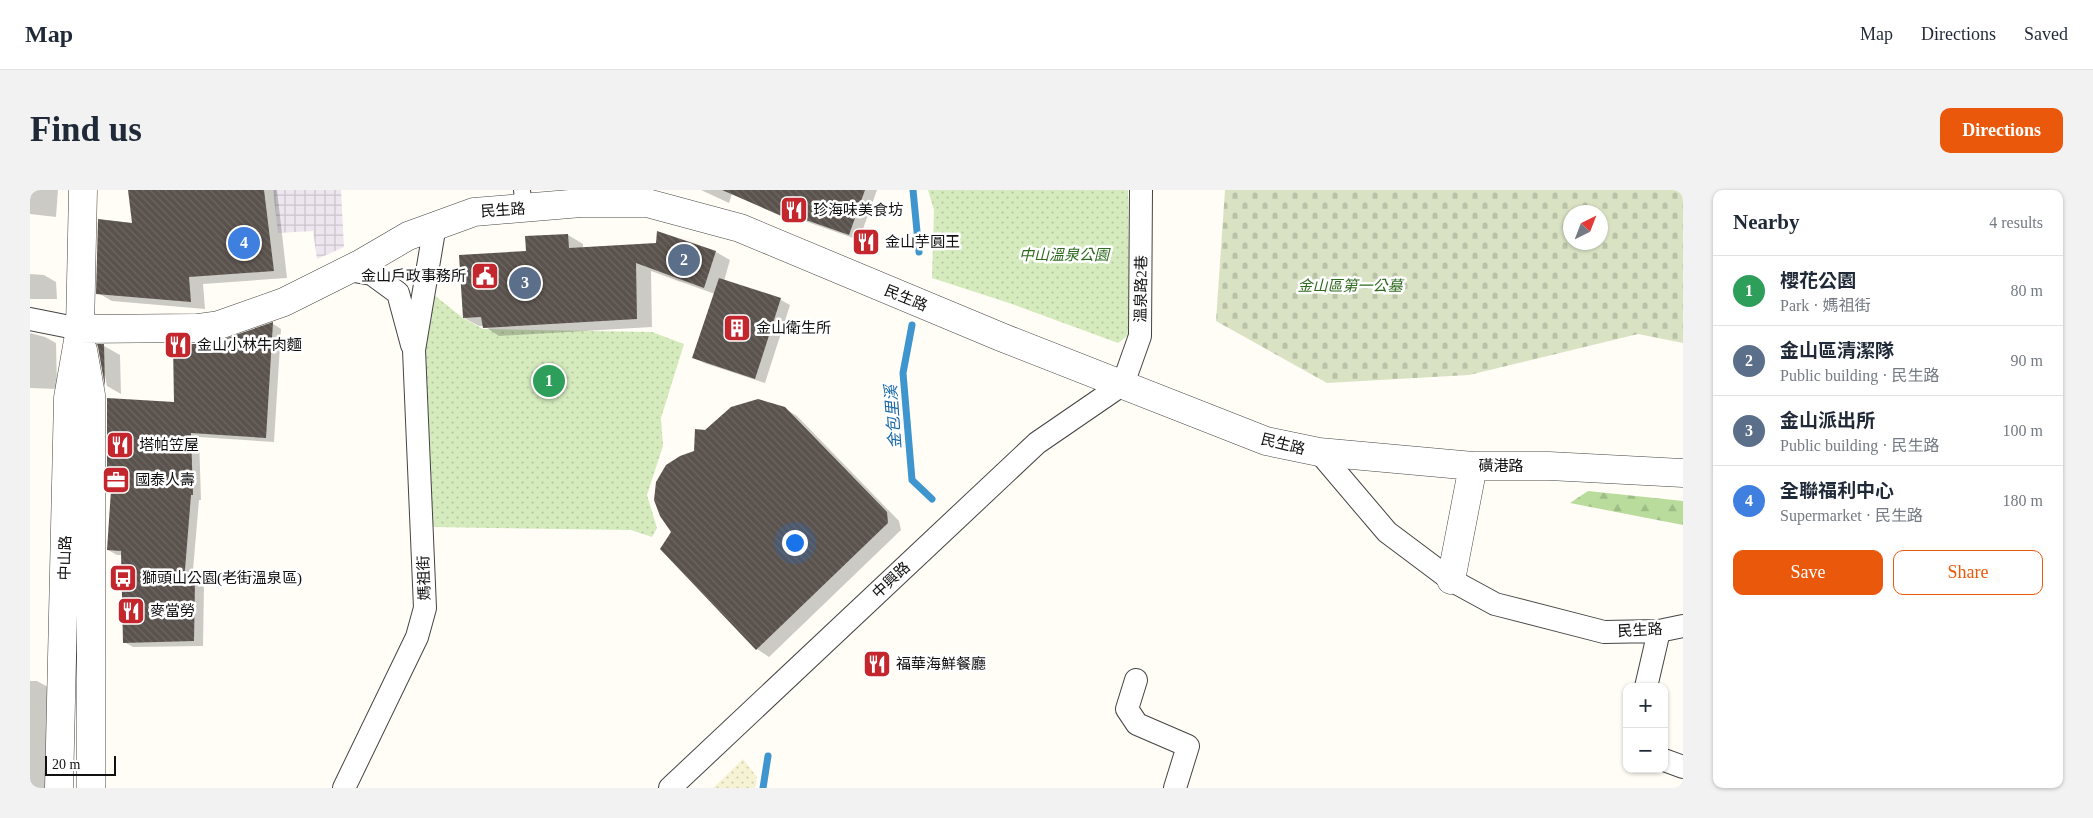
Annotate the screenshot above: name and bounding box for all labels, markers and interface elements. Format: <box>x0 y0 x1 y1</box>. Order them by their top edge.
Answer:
text: Map <box>25 21 73 47</box>
text: Map <box>1860 24 1893 44</box>
text: Directions <box>1921 24 1996 44</box>
text: Saved <box>2024 24 2068 44</box>
button: Directions <box>1940 108 2063 153</box>
text: Find us <box>30 110 142 149</box>
restaurant icon: 珍海味美食坊 <box>779 195 809 225</box>
street label: 民生路 <box>480 200 526 220</box>
place label: 珍海味美食坊 <box>813 201 903 218</box>
north arrow <box>1563 205 1608 250</box>
text: Nearby <box>1733 210 1800 234</box>
text: 4 results <box>1989 214 2043 231</box>
pin: 4 <box>228 224 260 262</box>
restaurant icon: 金山芋圓王 <box>851 227 881 257</box>
place label: 金山芋圓王 <box>885 234 960 250</box>
pin: 2 <box>668 241 700 279</box>
park label: 中山溫泉公園 <box>1019 247 1111 263</box>
street label: 溫泉路2巷 <box>1132 255 1150 323</box>
public building icon: 金山戶政事務所 <box>470 261 500 291</box>
pin: 3 <box>509 264 541 302</box>
place label: 金山戶政事務所 <box>361 268 466 284</box>
text: 櫻花公園 <box>1780 270 1856 291</box>
park label: 金山區第一公墓 <box>1297 278 1405 294</box>
street label: 民生路 <box>882 282 930 314</box>
text: 1 <box>1745 282 1753 299</box>
text: 80 m <box>2011 282 2043 299</box>
text: Park · 媽祖街 <box>1780 297 1871 314</box>
building icon: 金山衛生所 <box>722 313 752 343</box>
place label: 金山衛生所 <box>756 320 831 336</box>
restaurant icon: 金山小林牛肉麵 <box>163 330 193 360</box>
place label: 金山小林牛肉麵 <box>197 337 302 353</box>
text: 金山區清潔隊 <box>1780 340 1894 361</box>
text: 2 <box>1745 352 1753 369</box>
text: 90 m <box>2011 352 2043 369</box>
pin: 1 <box>533 362 565 400</box>
text: Public building · 民生路 <box>1780 367 1940 384</box>
water label: 金包里溪 <box>882 382 904 450</box>
text: 金山派出所 <box>1780 410 1875 431</box>
text: 3 <box>1745 422 1753 439</box>
text: 100 m <box>2003 422 2043 439</box>
restaurant icon: 塔帕笠屋 <box>105 430 135 460</box>
street label: 民生路 <box>1259 431 1307 457</box>
place label: 塔帕笠屋 <box>139 436 199 453</box>
text: Public building · 民生路 <box>1780 437 1940 454</box>
street label: 磺港路 <box>1478 458 1524 474</box>
office icon: 國泰人壽 <box>101 465 131 495</box>
place label: 國泰人壽 <box>135 471 195 488</box>
text: 全聯福利中心 <box>1780 480 1894 501</box>
text: 4 <box>1745 492 1753 509</box>
text: 180 m <box>2003 492 2043 509</box>
text: Supermarket · 民生路 <box>1780 507 1923 524</box>
your location <box>782 530 808 556</box>
street label: 中山路 <box>57 535 73 581</box>
button: Save <box>1733 550 1883 595</box>
button: Share <box>1893 550 2043 595</box>
street label: 媽祖街 <box>414 555 433 601</box>
street label: 中興路 <box>869 559 913 601</box>
bus stop icon: 獅頭山公園(老街溫泉區) <box>108 563 138 593</box>
place label: 獅頭山公園(老街溫泉區) <box>142 570 302 587</box>
restaurant icon: 麥當勞 <box>116 596 146 626</box>
place label: 麥當勞 <box>150 603 195 619</box>
street label: 民生路 <box>1617 621 1663 639</box>
restaurant icon: 福華海鮮餐廳 <box>862 649 892 679</box>
place label: 福華海鮮餐廳 <box>896 656 986 672</box>
map controls <box>1623 683 1668 773</box>
button: + <box>1623 683 1668 728</box>
button: − <box>1623 728 1668 773</box>
scale bar <box>45 753 116 776</box>
text: 20 m <box>52 757 80 772</box>

